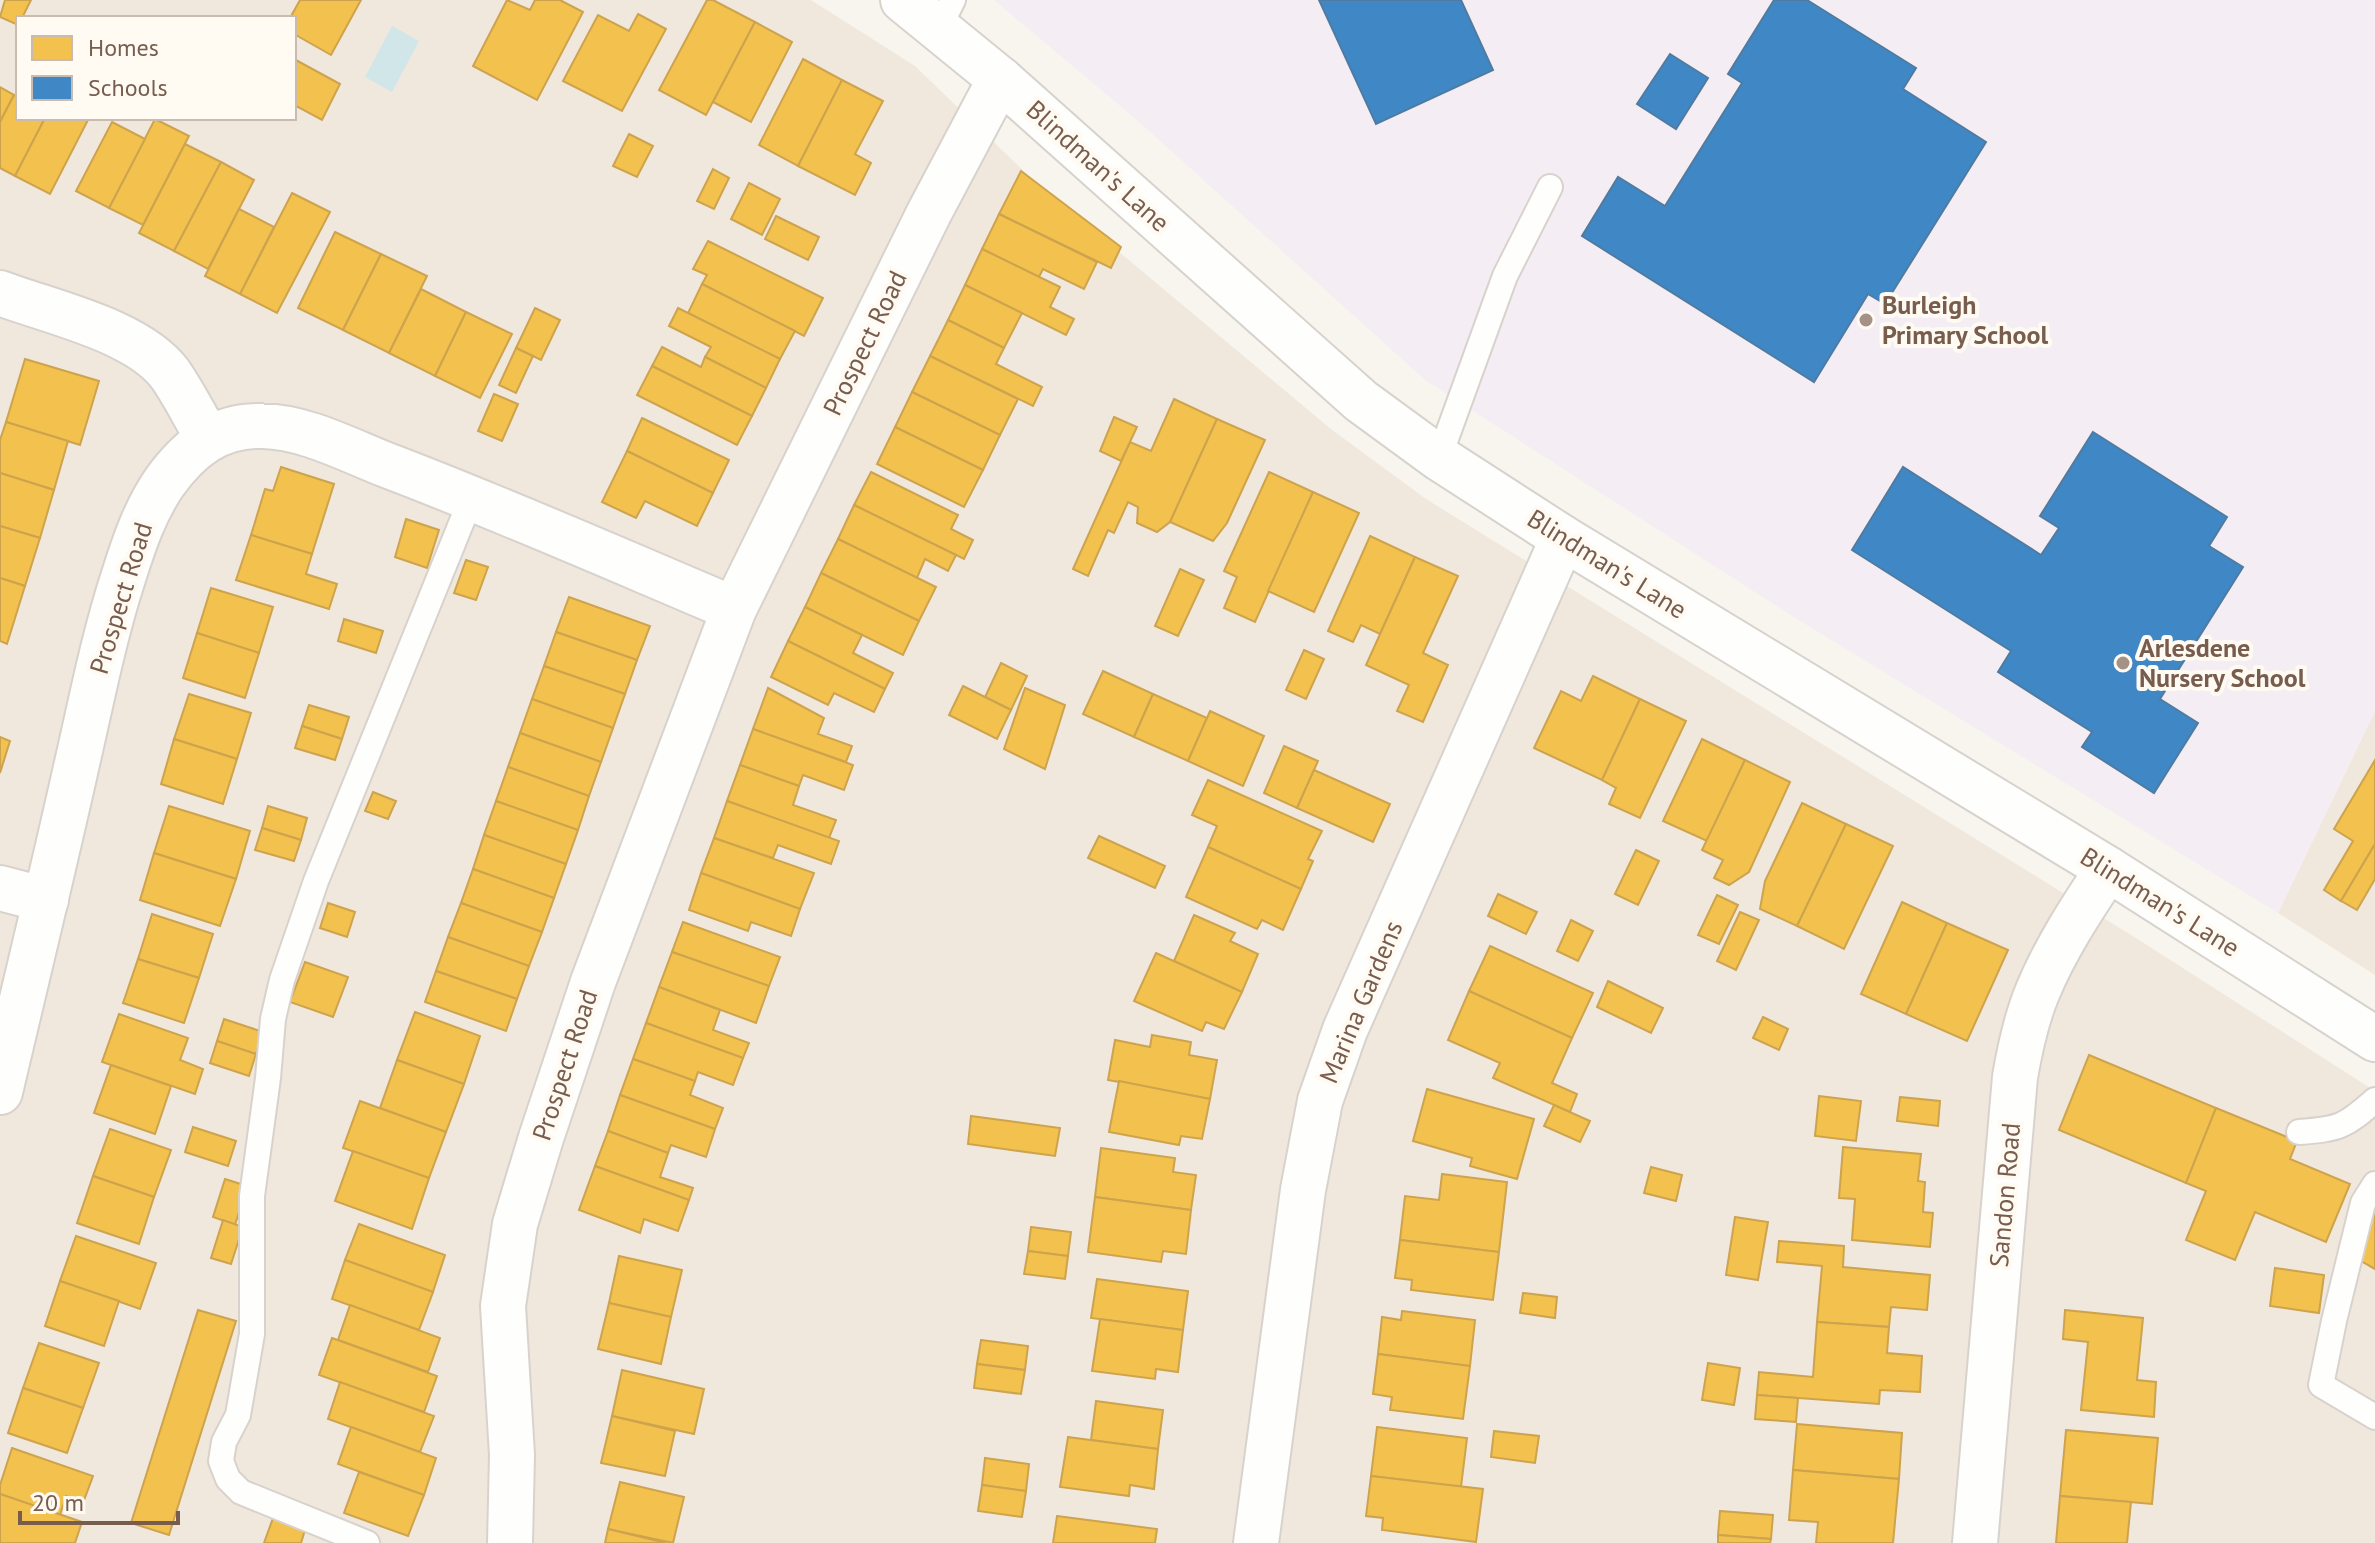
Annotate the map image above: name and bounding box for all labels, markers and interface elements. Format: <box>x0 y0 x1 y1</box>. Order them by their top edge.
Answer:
legend <box>16 16 296 120</box>
text: Homes <box>88 32 159 63</box>
text: Schools <box>88 72 168 103</box>
street label: Blindman's Lane <box>1020 93 1177 239</box>
street label: Prospect Road <box>815 265 914 421</box>
place label: Burleigh Primary School <box>1882 288 2048 351</box>
marker: Burleigh Primary School <box>1857 311 1875 329</box>
street label: Blindman's Lane <box>1522 502 1693 626</box>
street label: Prospect Road <box>82 518 159 678</box>
place label: Arlesdene Nursery School <box>2139 631 2306 694</box>
marker: Arlesdene Nursery School <box>2114 654 2132 672</box>
street label: Blindman's Lane <box>2075 840 2246 964</box>
street label: Marina Gardens <box>1311 916 1410 1088</box>
street label: Prospect Road <box>525 985 604 1145</box>
street label: Sandon Road <box>1982 1121 2027 1269</box>
scale bar <box>20 1475 178 1525</box>
text: 20 m <box>32 1487 84 1518</box>

